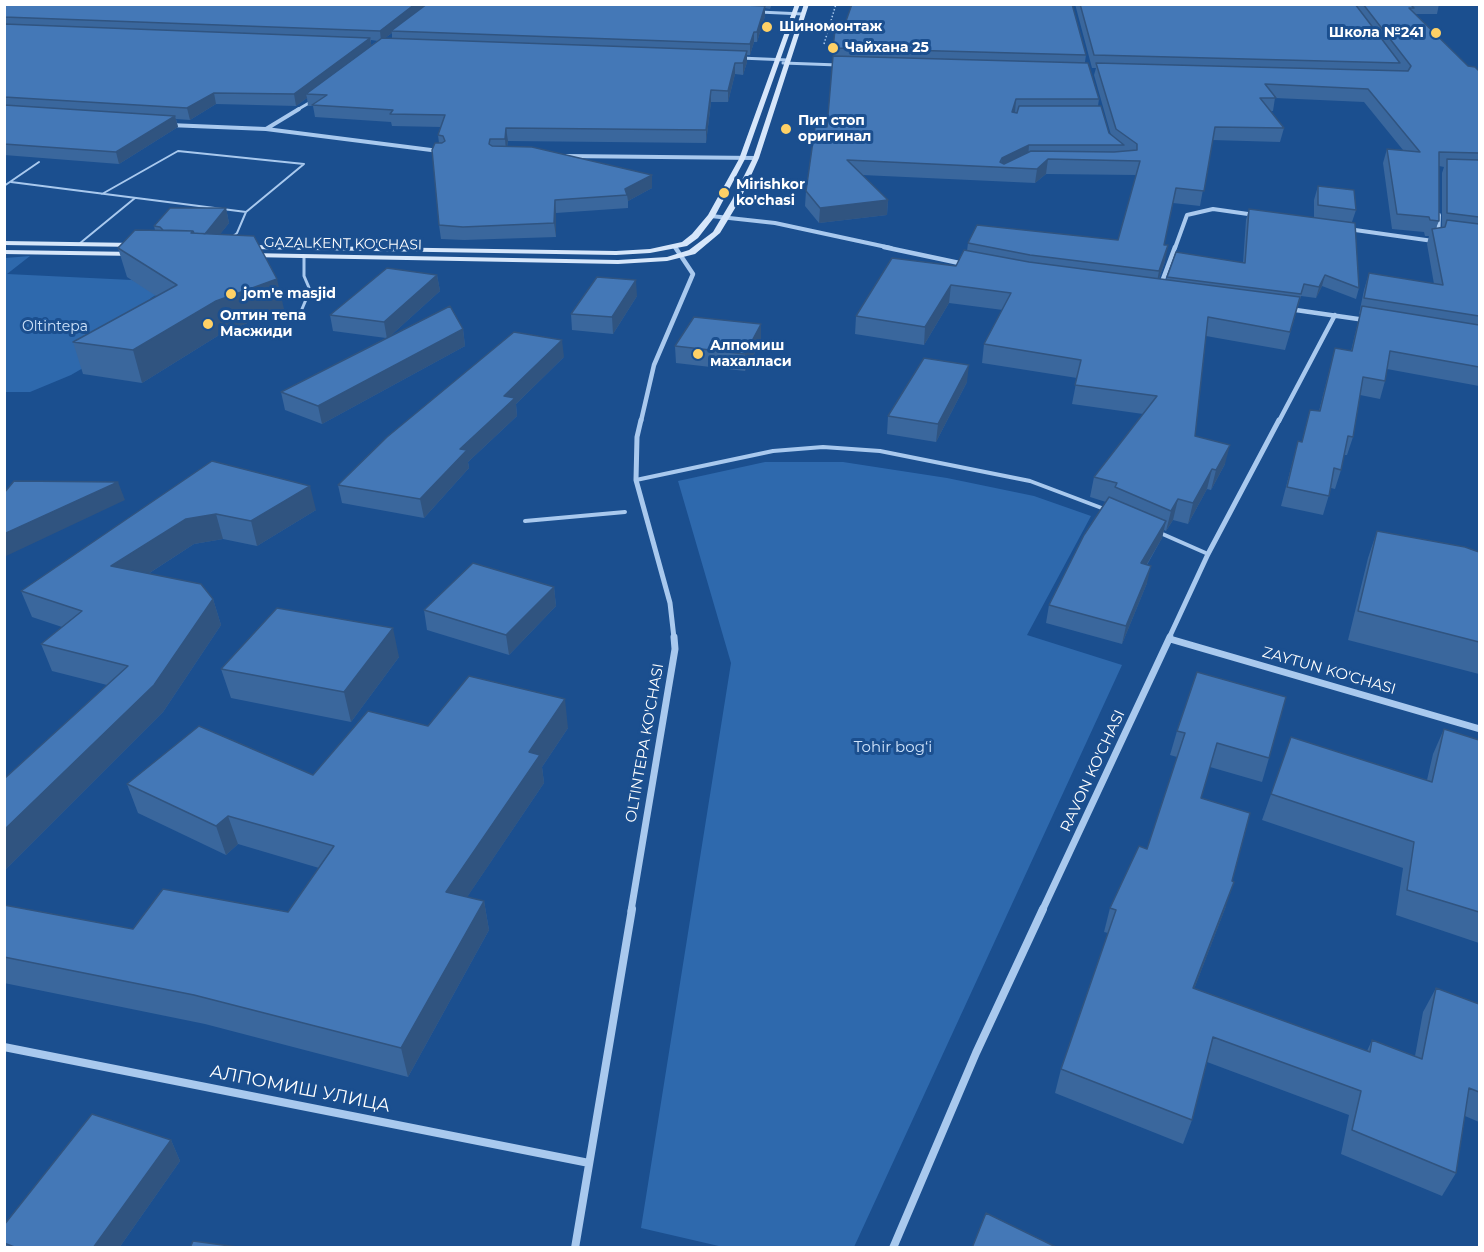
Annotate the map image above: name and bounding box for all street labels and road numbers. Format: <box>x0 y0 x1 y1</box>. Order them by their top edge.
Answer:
street label: GAZALKENT KO'CHASI <box>264 234 422 254</box>
street label: ZAYTUN KO'CHASI <box>1260 643 1398 699</box>
street label: OLTINTEPA KO'CHASI <box>622 662 668 824</box>
street label: RAVON KO'CHASI <box>1057 707 1129 835</box>
street label: АЛПОМИШ УЛИЦА <box>208 1061 392 1117</box>

